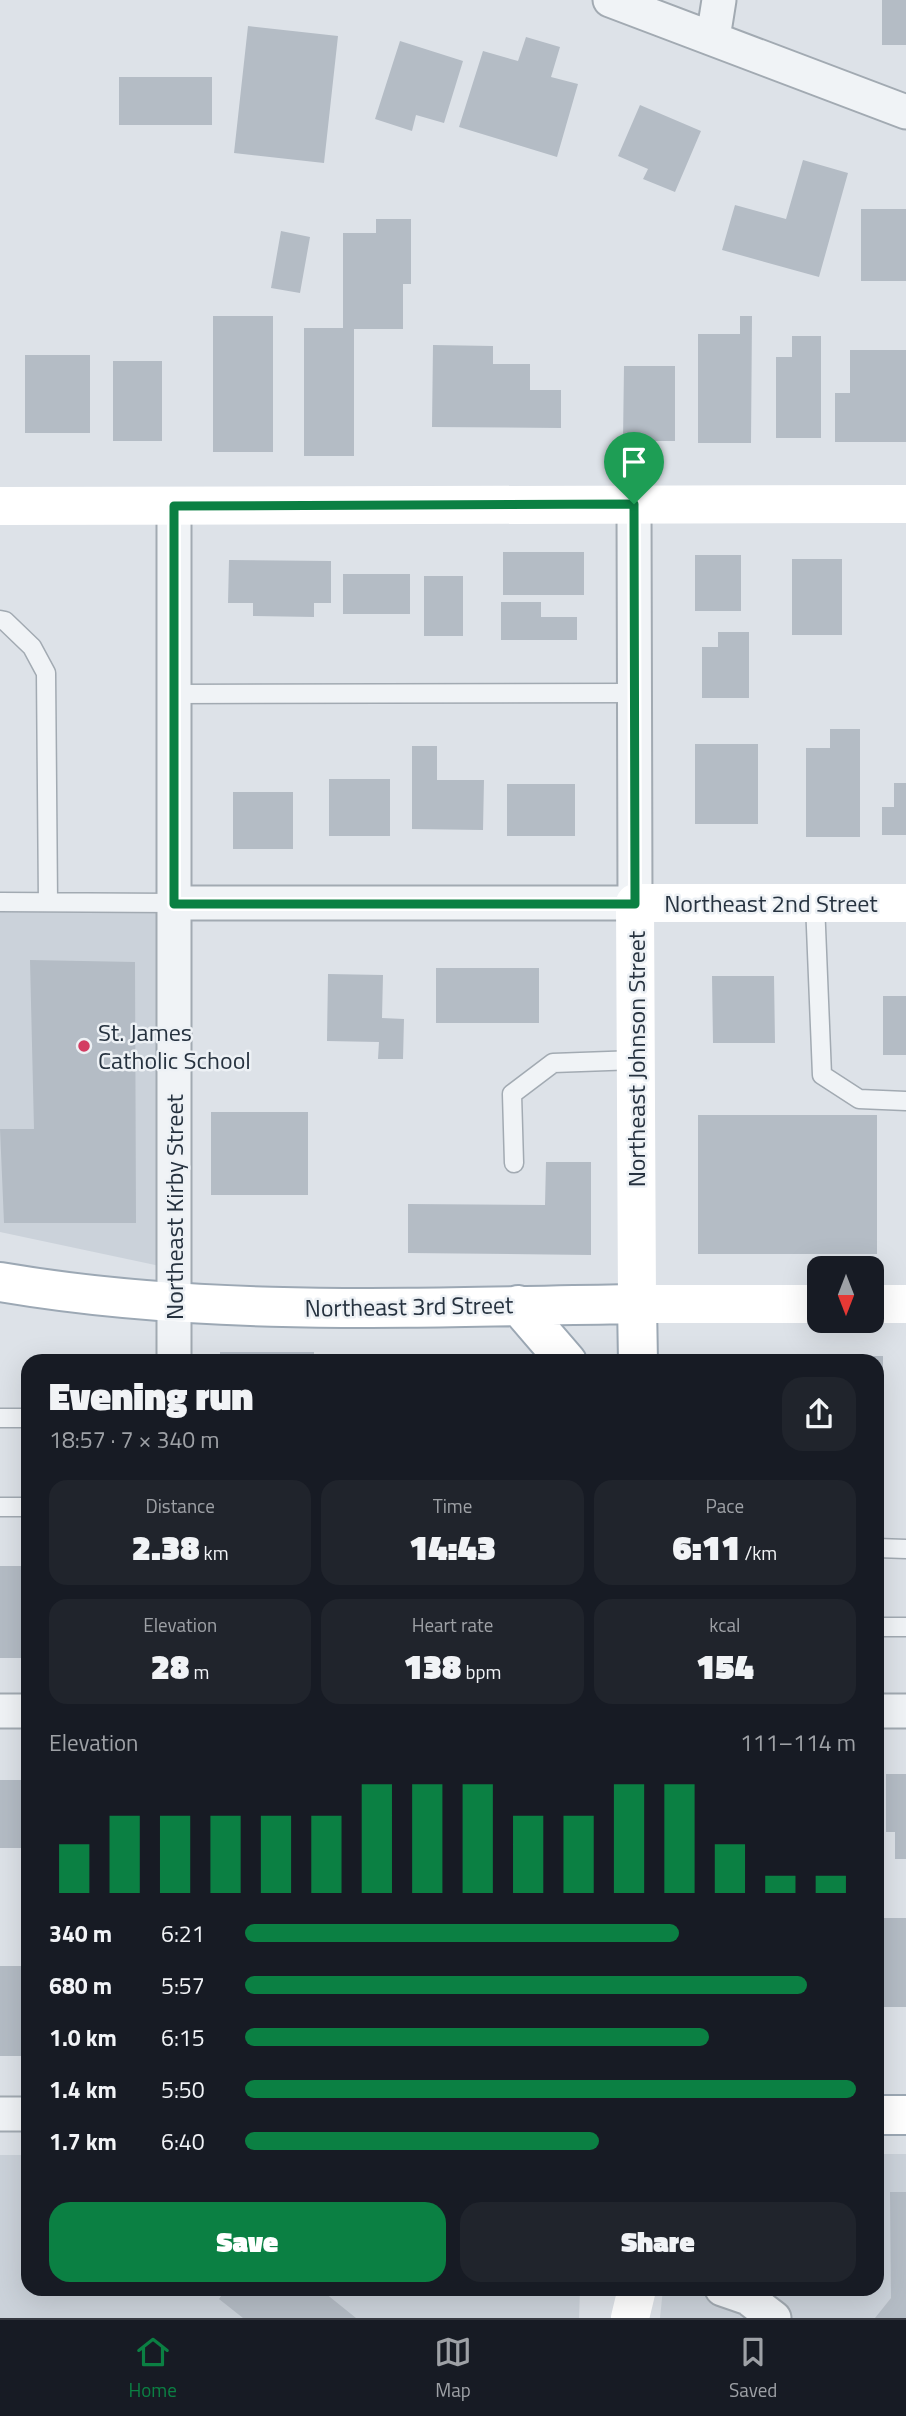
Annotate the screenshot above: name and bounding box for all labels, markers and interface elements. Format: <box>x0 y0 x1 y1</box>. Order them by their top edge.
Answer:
pin <box>604 432 664 504</box>
icon: arrive <box>615 443 653 481</box>
street label: Northeast 2nd Street <box>664 885 878 921</box>
street label: Northeast Johnson Street <box>618 930 654 1187</box>
place label: St. James Catholic School <box>98 1014 251 1078</box>
marker: St. James Catholic School <box>76 1038 92 1054</box>
street label: Northeast Kirby Street <box>156 1094 192 1320</box>
north arrow <box>807 1256 884 1334</box>
map controls <box>807 1256 884 1333</box>
street label: Northeast 3rd Street <box>304 1286 514 1326</box>
text: Evening run <box>49 1367 253 1425</box>
button: share <box>782 1377 856 1451</box>
text: 18:57 · 7 × 340 m <box>49 1422 219 1457</box>
text: Distance <box>145 1491 215 1520</box>
text: Time <box>433 1491 472 1520</box>
text: Pace <box>706 1491 744 1520</box>
text: 2.38 <box>132 1520 199 1574</box>
text: 14:43 <box>409 1520 496 1574</box>
text: 6:11 <box>672 1520 740 1574</box>
text: km <box>199 1538 229 1567</box>
text: /km <box>740 1538 777 1567</box>
text: Elevation <box>143 1610 217 1639</box>
text: Heart rate <box>412 1610 493 1639</box>
text: kcal <box>709 1610 740 1639</box>
text: 28 <box>151 1639 189 1693</box>
text: 138 <box>404 1639 461 1693</box>
text: 154 <box>696 1639 754 1693</box>
text: m <box>189 1657 209 1686</box>
text: bpm <box>461 1657 501 1686</box>
text: Elevation <box>49 1725 138 1760</box>
text: 111–114 m <box>740 1725 856 1760</box>
text: 340 m <box>49 1916 112 1951</box>
text: 6:21 <box>161 1916 205 1951</box>
text: 680 m <box>49 1968 112 2003</box>
text: 5:57 <box>161 1968 205 2003</box>
text: 1.0 km <box>49 2020 117 2055</box>
text: 6:15 <box>161 2020 205 2055</box>
text: 1.4 km <box>49 2072 117 2107</box>
text: 5:50 <box>161 2072 205 2107</box>
text: 1.7 km <box>49 2124 117 2159</box>
text: 6:40 <box>161 2124 205 2159</box>
button: Save <box>49 2202 446 2282</box>
button: Share <box>460 2202 856 2282</box>
tab: Home <box>129 2333 177 2404</box>
tab: Map <box>434 2333 472 2404</box>
tab: Saved <box>729 2333 777 2404</box>

